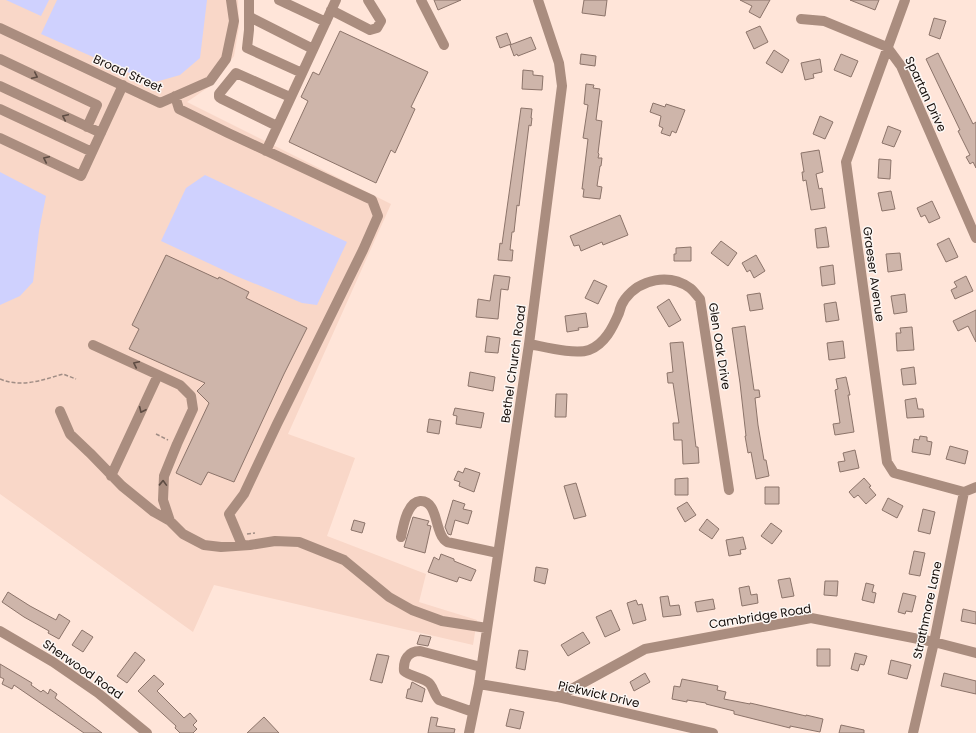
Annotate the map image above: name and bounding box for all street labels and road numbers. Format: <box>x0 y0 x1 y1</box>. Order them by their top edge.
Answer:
street label: Broad Street <box>91 50 165 96</box>
street label: Spartan Drive <box>901 54 951 134</box>
street label: Graeser Avenue <box>859 225 889 323</box>
street label: Glen Oak Drive <box>705 301 735 391</box>
street label: Bethel Church Road <box>496 304 530 424</box>
street label: Strathmore Lane <box>908 560 946 660</box>
street label: Cambridge Road <box>708 600 812 632</box>
street label: Sherwood Road <box>39 635 127 703</box>
street label: Pickwick Drive <box>557 676 641 712</box>

